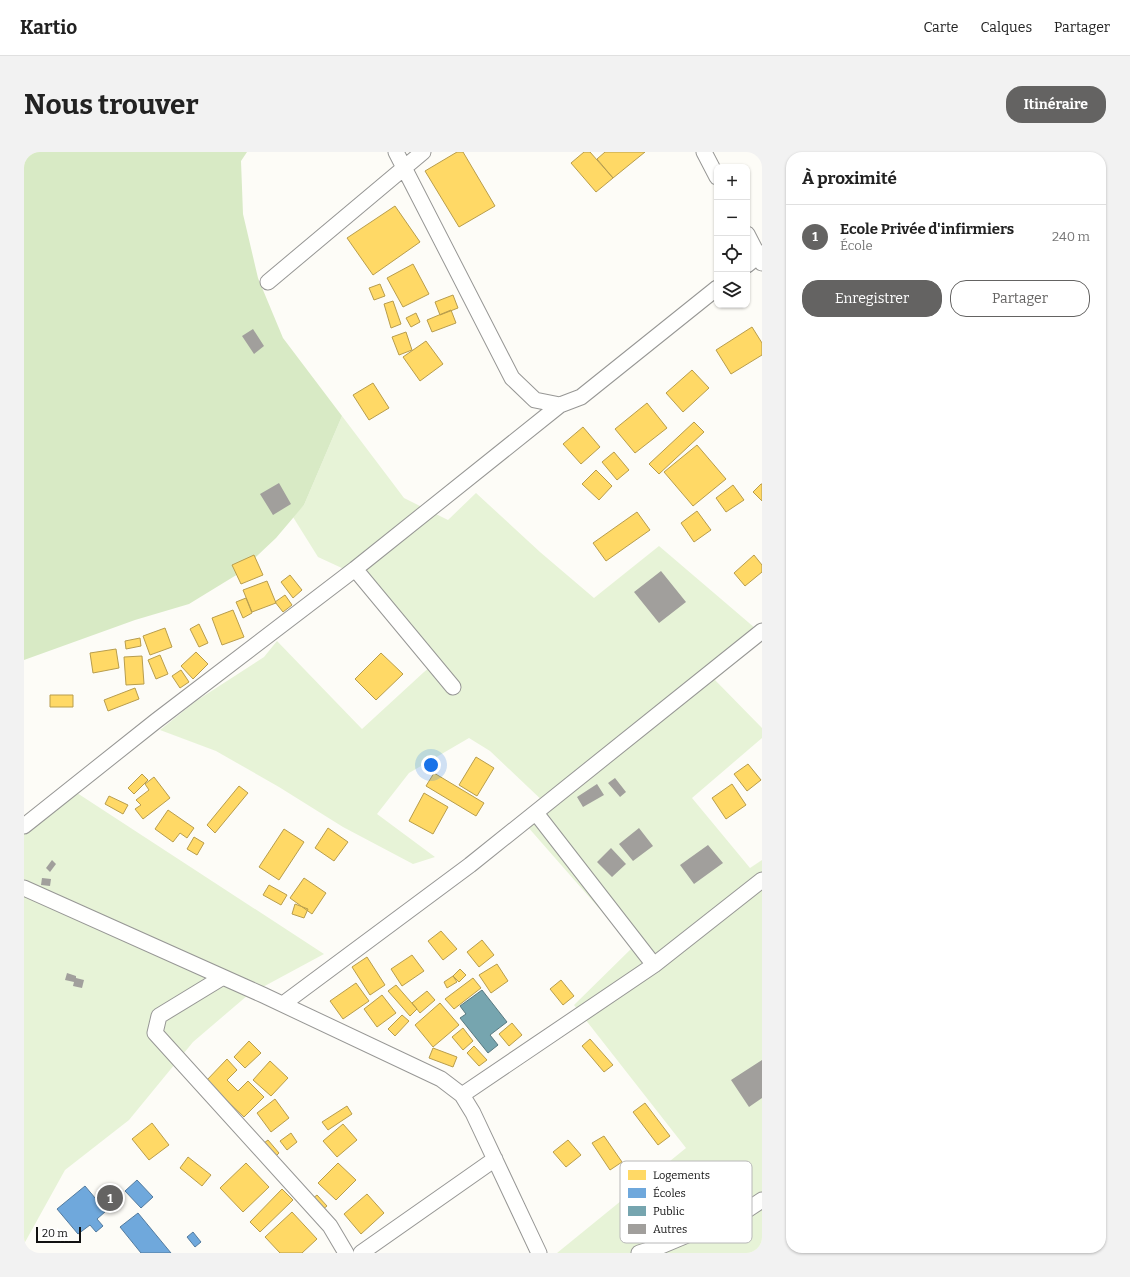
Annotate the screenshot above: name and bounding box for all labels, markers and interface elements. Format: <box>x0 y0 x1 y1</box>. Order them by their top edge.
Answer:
text: Kartio <box>20 16 77 39</box>
text: Carte <box>923 19 959 36</box>
text: Calques <box>981 19 1032 36</box>
text: Partager <box>1054 19 1110 36</box>
button: Itinéraire <box>1006 86 1106 123</box>
text: Nous trouver <box>24 88 199 121</box>
map controls <box>714 164 750 308</box>
button: + <box>714 164 750 200</box>
text: À proximité <box>802 168 897 189</box>
button: − <box>714 200 750 236</box>
text: Ecole Privée d'infirmiers <box>840 220 1014 238</box>
text: 1 <box>812 229 818 244</box>
text: 240 m <box>1052 229 1090 244</box>
button: locate <box>714 236 750 272</box>
text: École <box>840 238 873 253</box>
button: layers <box>714 272 750 308</box>
button: Enregistrer <box>802 280 942 317</box>
button: Partager <box>950 280 1090 317</box>
your location <box>421 755 441 775</box>
legend <box>620 1161 752 1243</box>
text: Logements <box>653 1169 710 1182</box>
pin: 1 <box>97 1183 123 1213</box>
text: Écoles <box>653 1186 686 1200</box>
text: Public <box>653 1205 685 1218</box>
text: Autres <box>653 1223 687 1236</box>
scale bar <box>36 1225 81 1244</box>
text: 20 m <box>42 1227 68 1240</box>

